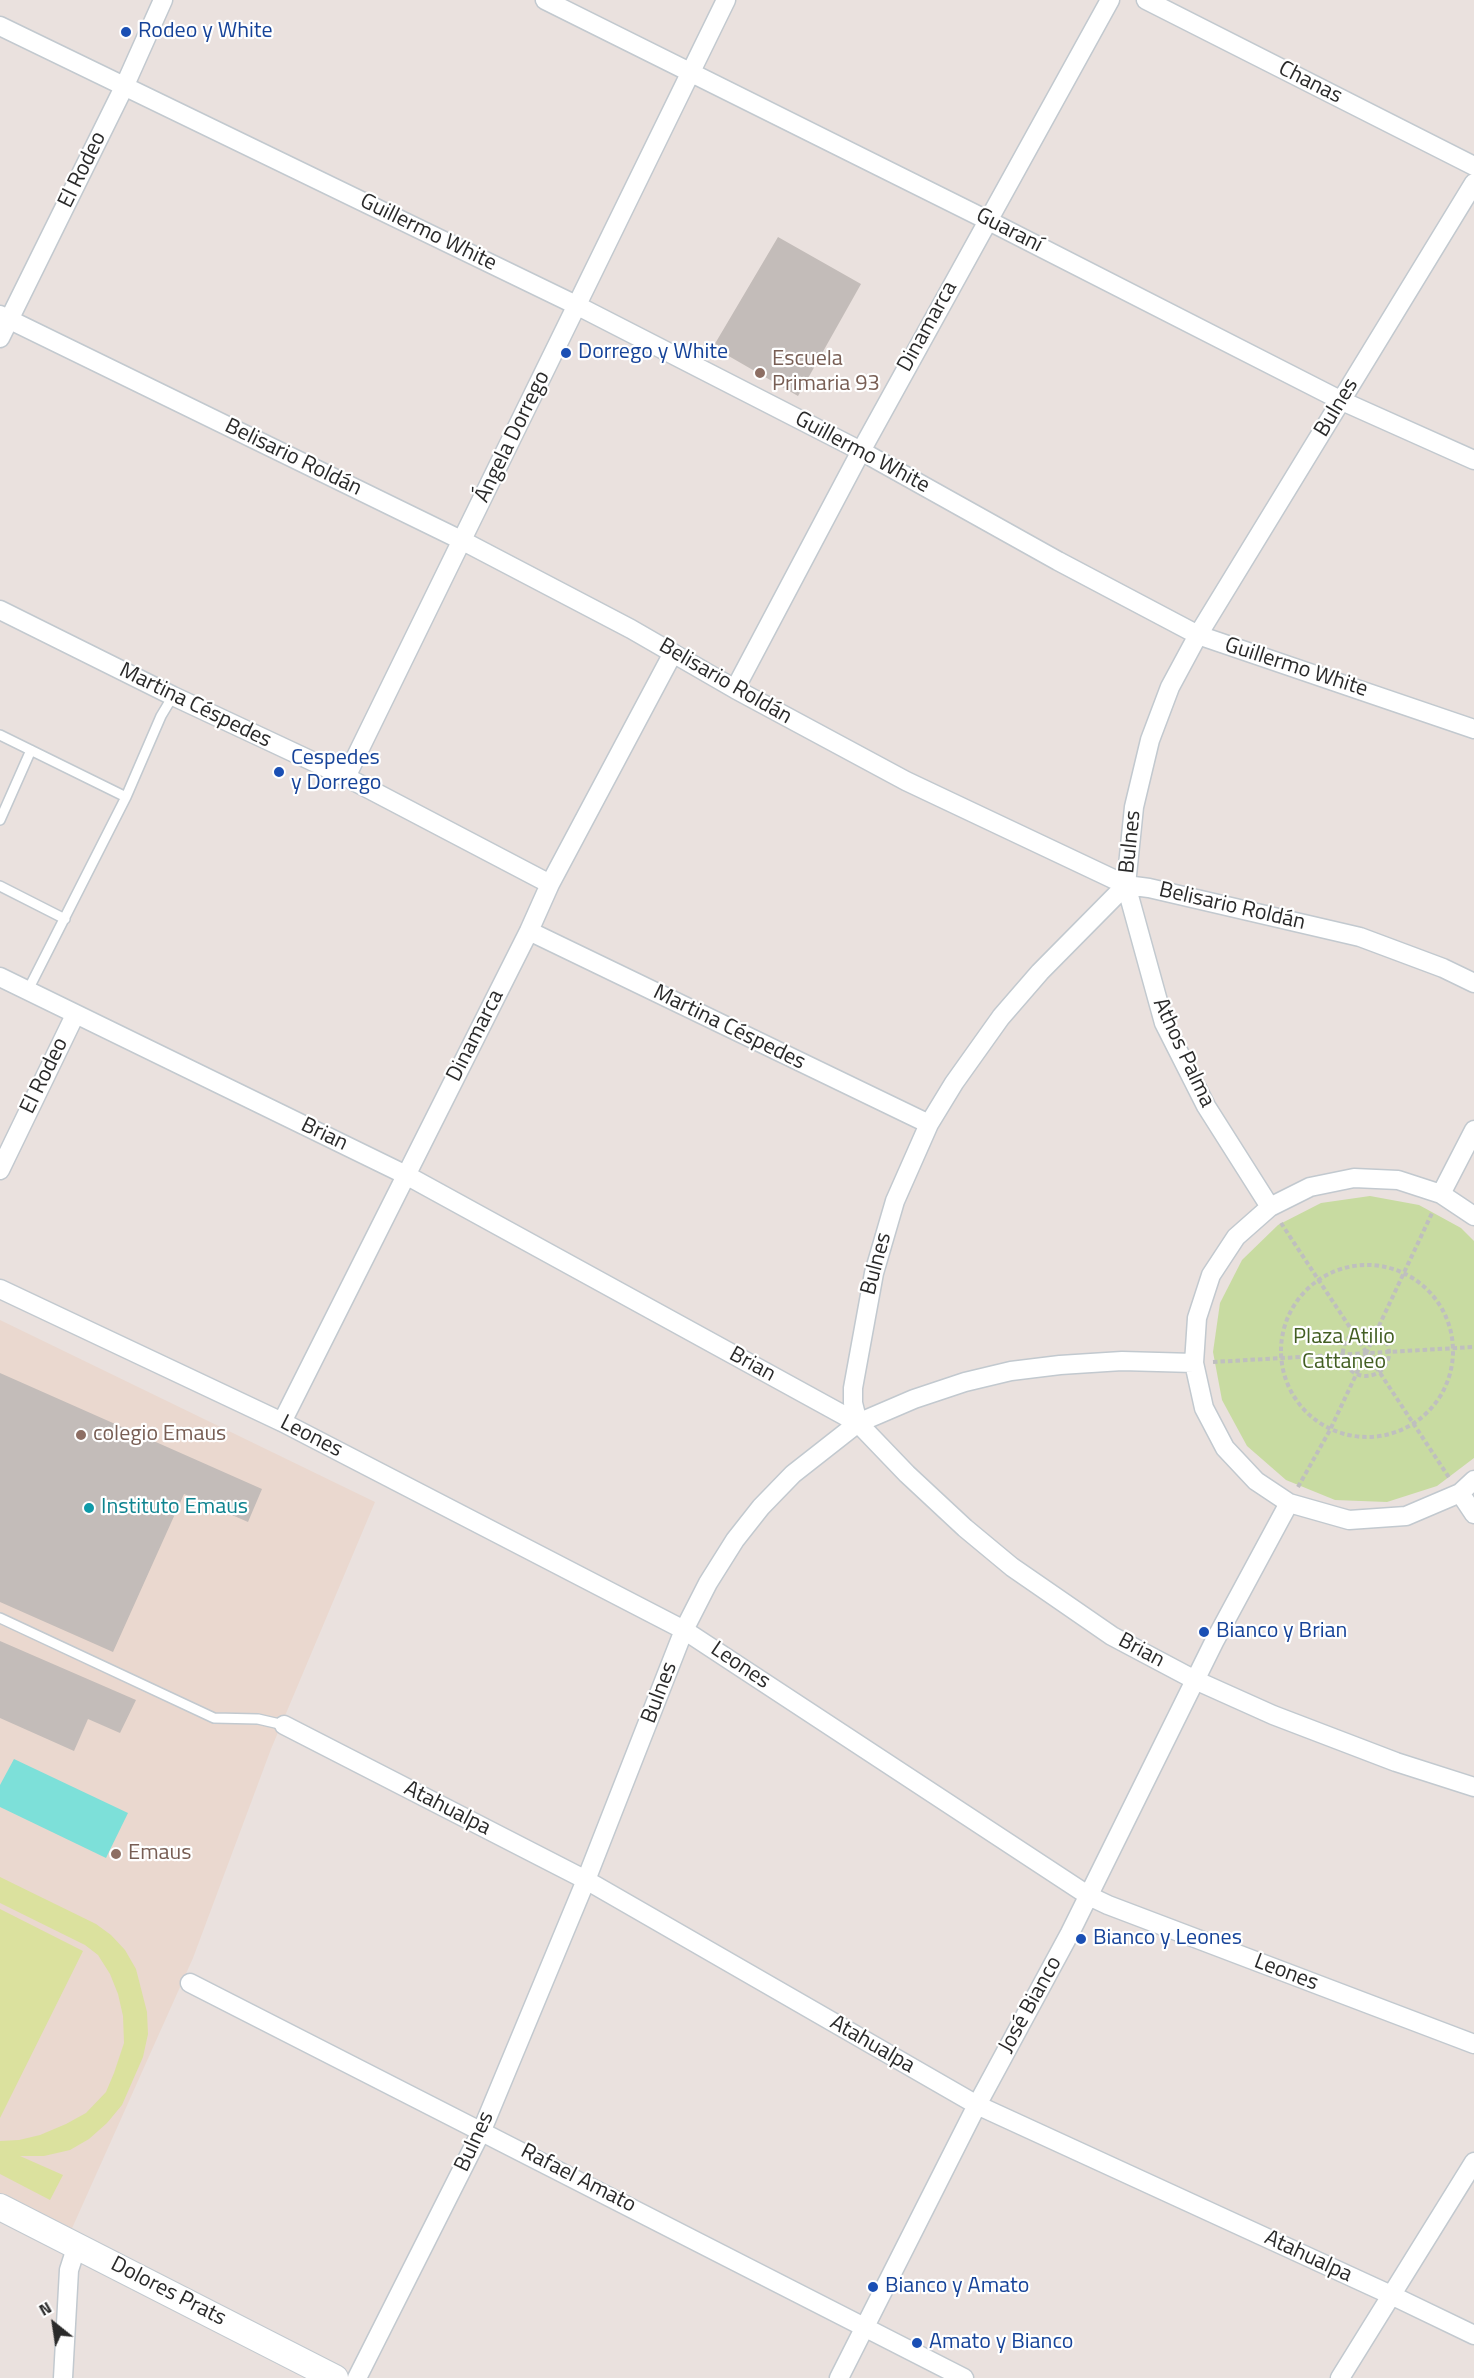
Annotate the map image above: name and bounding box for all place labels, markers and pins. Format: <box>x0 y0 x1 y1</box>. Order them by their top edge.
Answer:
place label: Rodeo y White <box>138 19 273 45</box>
marker: Rodeo y White <box>119 25 133 39</box>
place label: Dorrego y White <box>578 340 728 366</box>
marker: Dorrego y White <box>559 346 573 360</box>
place label: Escuela Primaria 93 <box>772 347 880 398</box>
marker: Escuela Primaria 93 <box>753 366 767 380</box>
place label: Cespedes y Dorrego <box>291 746 381 798</box>
marker: Cespedes y Dorrego <box>272 765 286 779</box>
place label: colegio Emaus <box>93 1422 226 1448</box>
marker: colegio Emaus <box>74 1428 88 1442</box>
place label: Instituto Emaus <box>101 1495 248 1521</box>
marker: Instituto Emaus <box>82 1501 96 1515</box>
place label: Bianco y Brian <box>1216 1619 1347 1645</box>
marker: Bianco y Brian <box>1197 1625 1211 1639</box>
place label: Emaus <box>128 1841 191 1867</box>
marker: Emaus <box>109 1847 123 1861</box>
place label: Bianco y Leones <box>1093 1926 1242 1952</box>
marker: Bianco y Leones <box>1074 1932 1088 1946</box>
place label: Bianco y Amato <box>885 2274 1029 2300</box>
marker: Bianco y Amato <box>866 2280 880 2294</box>
place label: Amato y Bianco <box>929 2330 1073 2356</box>
marker: Amato y Bianco <box>910 2336 924 2350</box>

